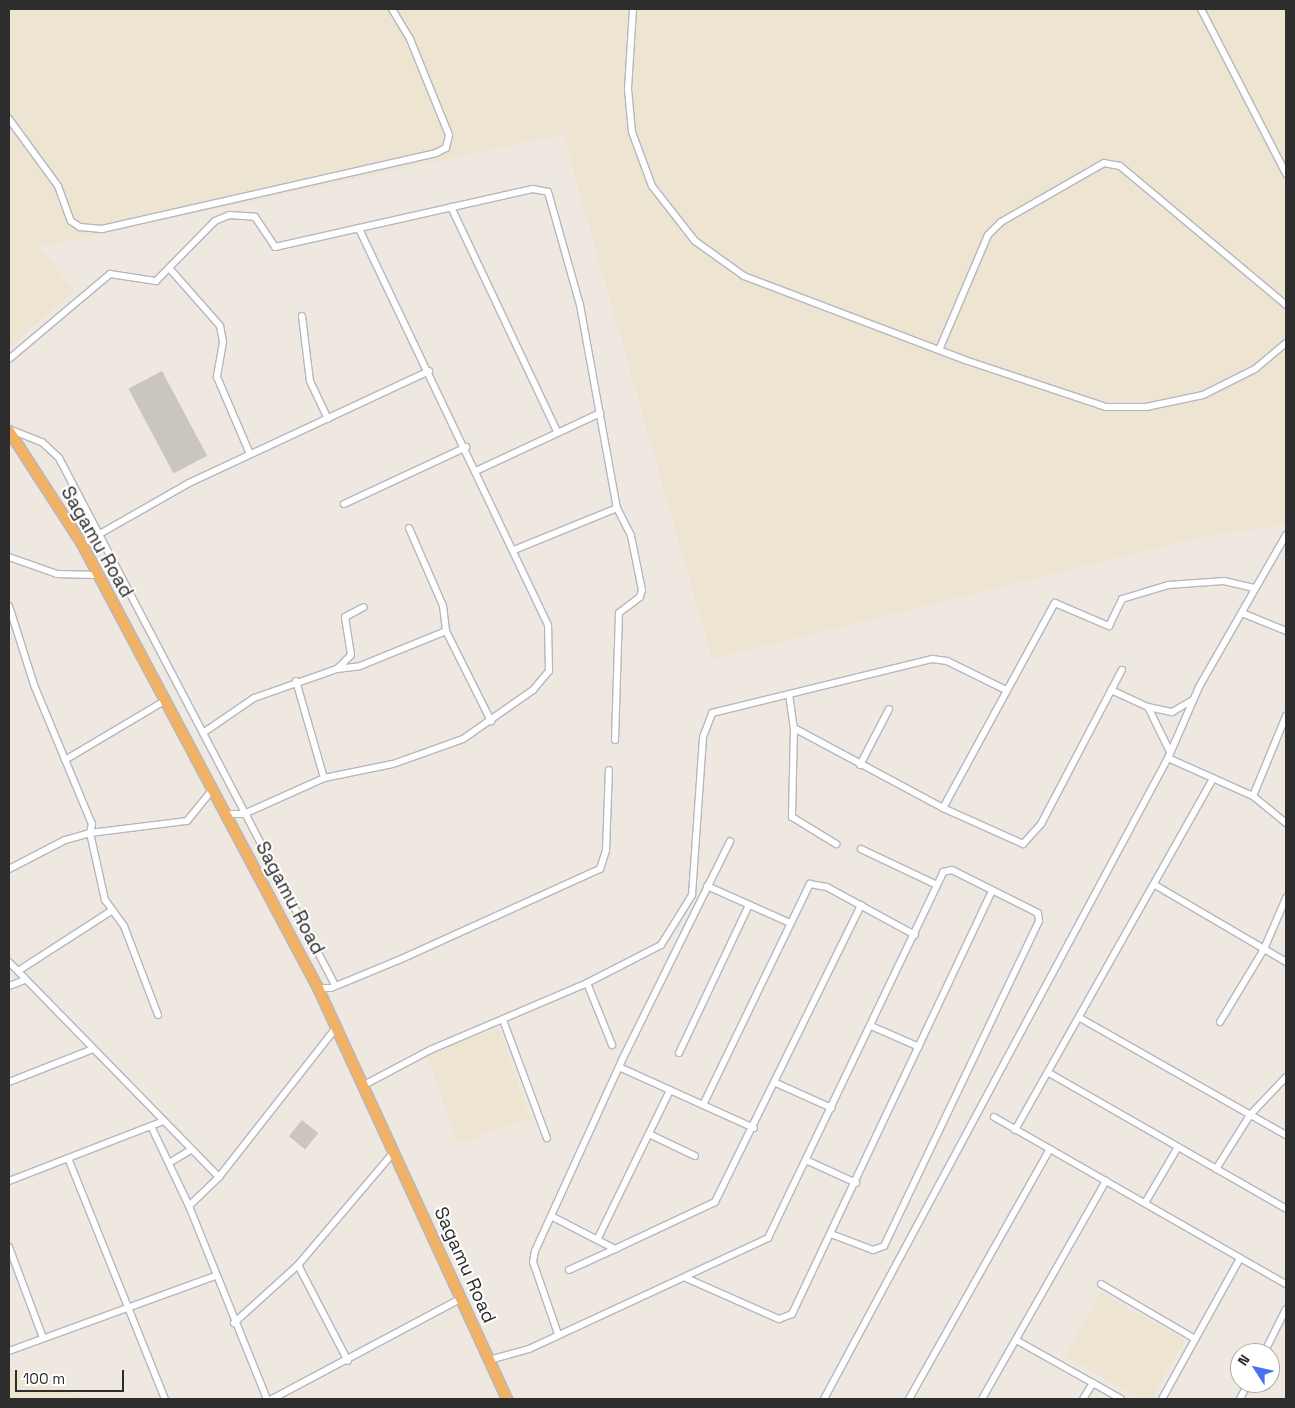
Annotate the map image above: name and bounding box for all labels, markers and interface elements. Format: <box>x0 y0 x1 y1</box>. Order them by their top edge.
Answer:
street label: Sagamu Road <box>56 482 138 602</box>
street label: Sagamu Road <box>251 838 329 958</box>
street label: Sagamu Road <box>429 1203 501 1327</box>
north arrow <box>1230 1343 1280 1393</box>
text: N <box>1233 1351 1254 1369</box>
scale bar <box>18 1360 126 1392</box>
text: 100 m <box>23 1369 65 1388</box>

